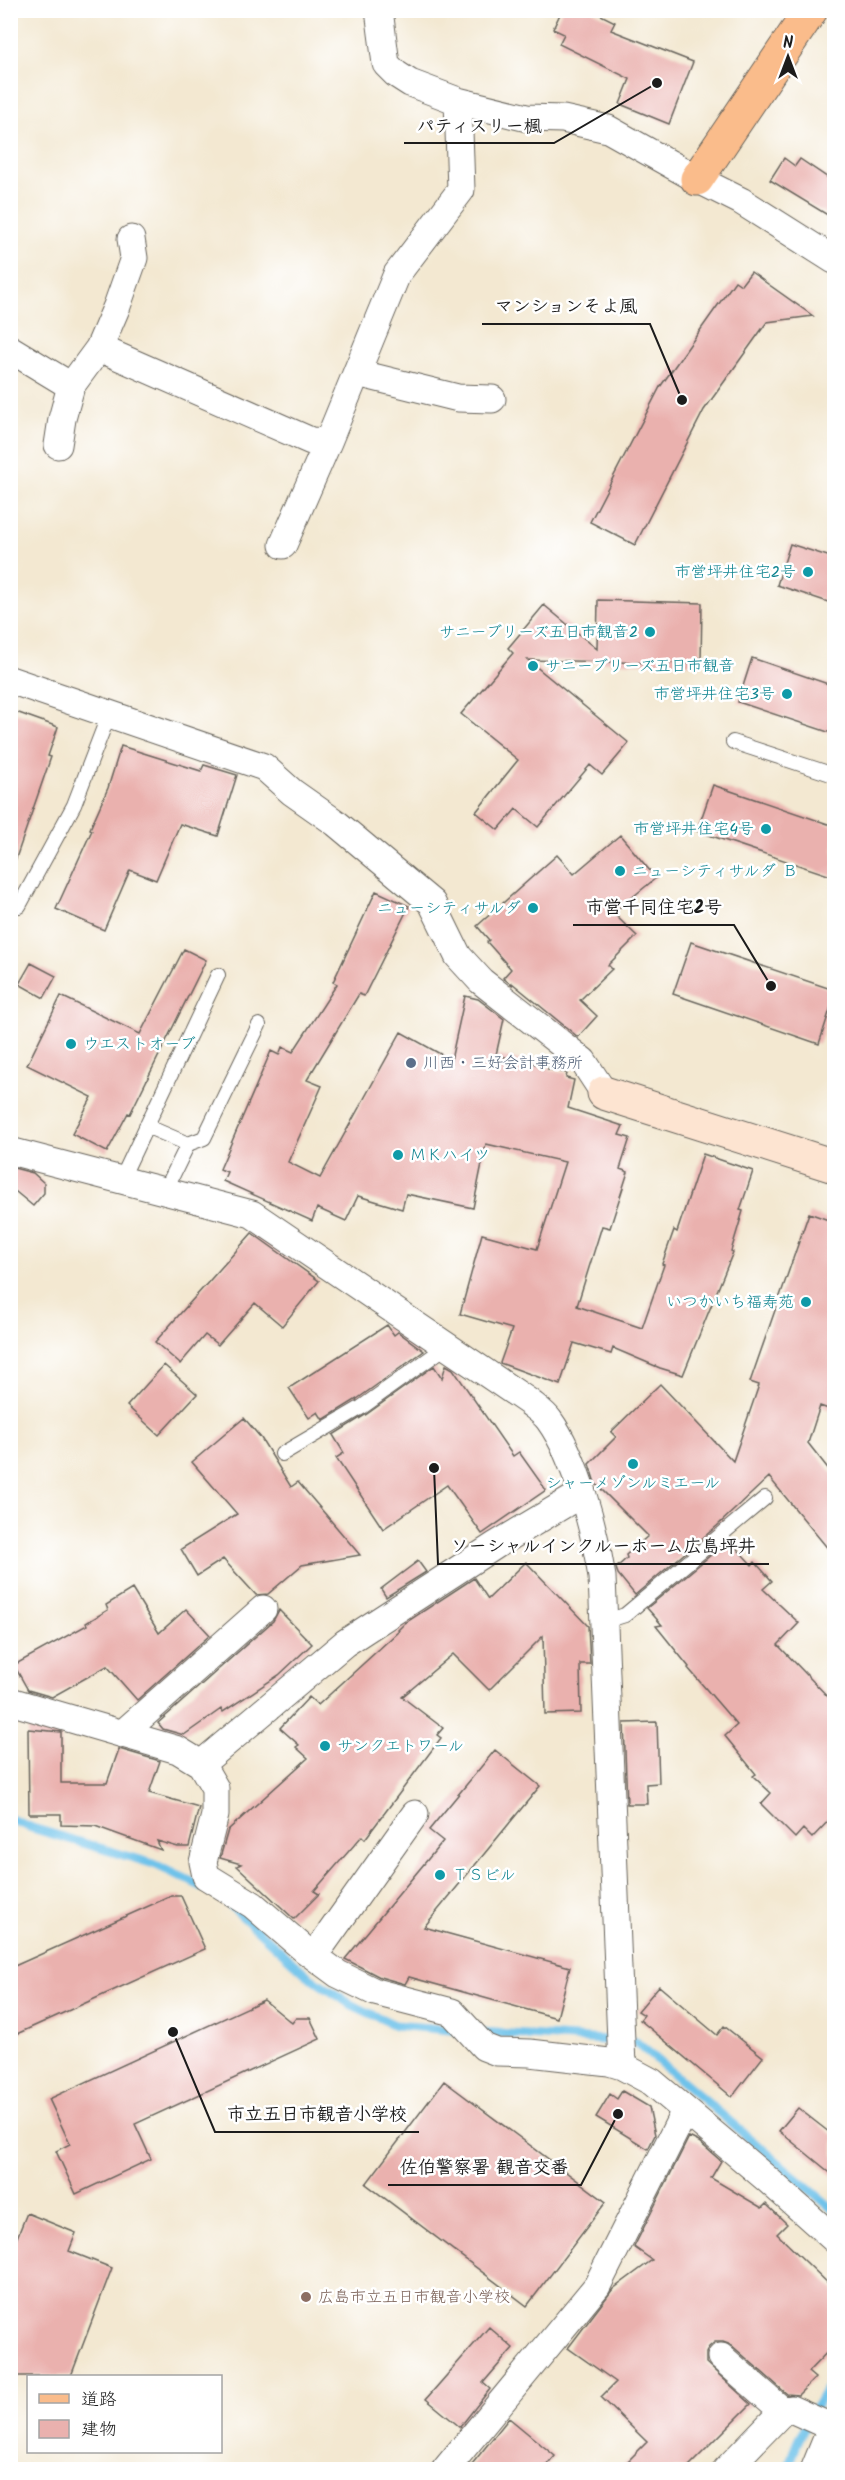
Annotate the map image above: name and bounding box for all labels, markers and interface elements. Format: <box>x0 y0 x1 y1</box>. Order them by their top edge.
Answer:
north arrow <box>758 27 818 87</box>
text: N <box>783 31 793 56</box>
callout: パティスリー楓 <box>404 107 554 143</box>
text: パティスリー楓 <box>417 113 541 142</box>
callout: マンションそよ風 <box>482 288 650 324</box>
text: マンションそよ風 <box>495 293 637 322</box>
place label: 市営坪井住宅2号 <box>675 560 796 585</box>
marker: 市営坪井住宅2号 <box>801 565 815 579</box>
place label: サニーブリーズ五日市観音2 <box>439 620 638 645</box>
marker: サニーブリーズ五日市観音2 <box>643 625 657 639</box>
place label: サニーブリーズ五日市観音 <box>545 654 735 679</box>
marker: サニーブリーズ五日市観音 <box>526 659 540 673</box>
place label: 市営坪井住宅3号 <box>654 682 775 707</box>
marker: 市営坪井住宅3号 <box>780 687 794 701</box>
place label: 市営坪井住宅4号 <box>633 817 754 842</box>
marker: 市営坪井住宅4号 <box>759 822 773 836</box>
place label: ニューシティサルダ Ｂ <box>632 859 798 884</box>
marker: ニューシティサルダ Ｂ <box>613 864 627 878</box>
callout: 市営千同住宅2号 <box>573 889 734 925</box>
text: 市営千同住宅2号 <box>586 894 722 923</box>
place label: ニューシティサルダ <box>377 896 521 921</box>
marker: ニューシティサルダ <box>526 901 540 915</box>
place label: ウエストオーブ <box>83 1032 196 1057</box>
marker: ウエストオーブ <box>64 1037 78 1051</box>
place label: 川西・三好会計事務所 <box>423 1051 583 1076</box>
marker: 川西・三好会計事務所 <box>404 1056 418 1070</box>
place label: ＭＫハイツ <box>410 1143 490 1168</box>
marker: ＭＫハイツ <box>391 1148 405 1162</box>
place label: いつかいち福寿苑 <box>666 1290 794 1315</box>
marker: いつかいち福寿苑 <box>799 1295 813 1309</box>
marker: シャーメゾンルミエール <box>626 1457 640 1471</box>
place label: シャーメゾンルミエール <box>546 1471 720 1496</box>
callout: ソーシャルインクルーホーム広島坪井 <box>438 1528 769 1564</box>
text: ソーシャルインクルーホーム広島坪井 <box>451 1533 755 1562</box>
place label: サンクエトワール <box>337 1734 464 1759</box>
marker: サンクエトワール <box>318 1739 332 1753</box>
place label: ＴＳビル <box>452 1863 516 1888</box>
marker: ＴＳビル <box>433 1868 447 1882</box>
callout: 市立五日市観音小学校 <box>215 2096 419 2132</box>
text: 市立五日市観音小学校 <box>227 2101 407 2130</box>
callout: 佐伯警察署 観音交番 <box>388 2149 581 2185</box>
text: 佐伯警察署 観音交番 <box>400 2154 568 2183</box>
place label: 広島市立五日市観音小学校 <box>318 2285 510 2310</box>
marker: 広島市立五日市観音小学校 <box>299 2290 313 2304</box>
legend <box>27 2375 222 2453</box>
text: 道路 <box>81 2386 117 2415</box>
text: 建物 <box>81 2416 117 2445</box>

